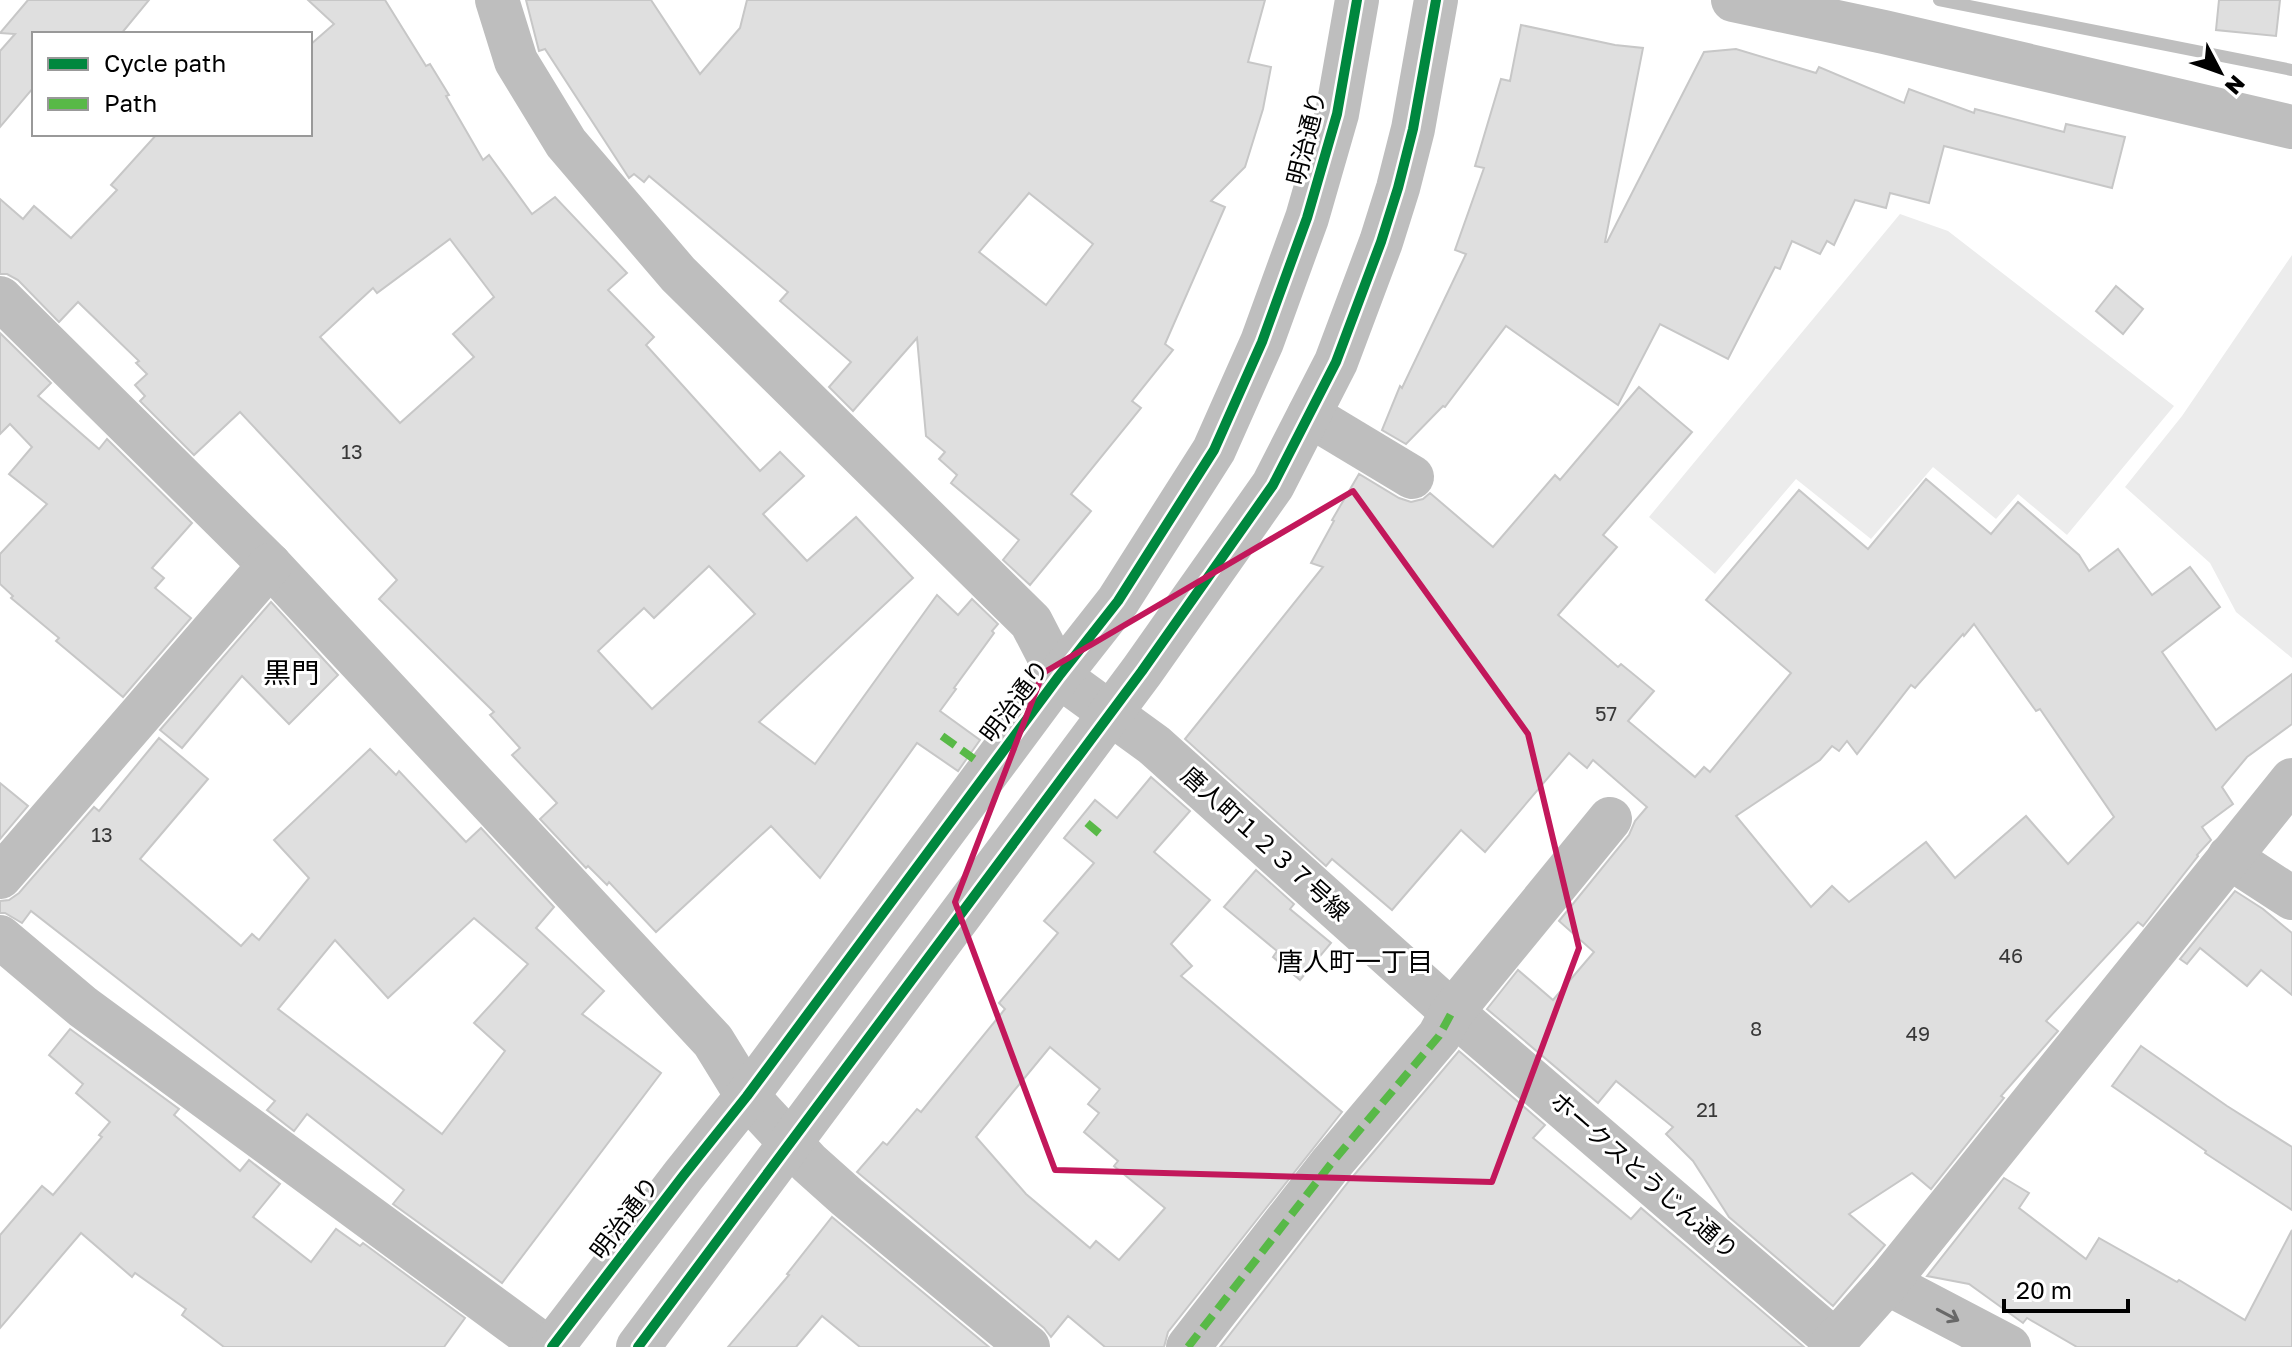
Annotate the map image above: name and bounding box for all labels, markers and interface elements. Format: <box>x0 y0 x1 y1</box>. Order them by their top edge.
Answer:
legend <box>32 32 312 136</box>
north arrow <box>2180 32 2260 112</box>
text: Cycle path <box>104 48 226 77</box>
text: N <box>2220 70 2251 101</box>
text: Path <box>104 88 157 117</box>
street label: 明治通り <box>1280 88 1331 188</box>
house number: 13 <box>341 439 363 463</box>
street label: 明治通り <box>973 653 1054 747</box>
district label: 黒門 <box>263 656 319 689</box>
house number: 57 <box>1595 701 1617 725</box>
street label: 唐人町１２３７号線 <box>1176 760 1356 926</box>
house number: 13 <box>91 822 113 846</box>
house number: 46 <box>1999 943 2023 967</box>
district label: 唐人町一丁目 <box>1277 946 1433 977</box>
house number: 8 <box>1750 1016 1762 1040</box>
house number: 49 <box>1906 1021 1930 1045</box>
street label: ホークスとうじん通り <box>1545 1085 1745 1264</box>
house number: 21 <box>1696 1097 1718 1121</box>
street label: 明治通り <box>583 1170 664 1264</box>
scale bar <box>2004 1263 2128 1313</box>
text: 20 m <box>2016 1275 2072 1304</box>
one-way arrow <box>1935 1307 1959 1323</box>

